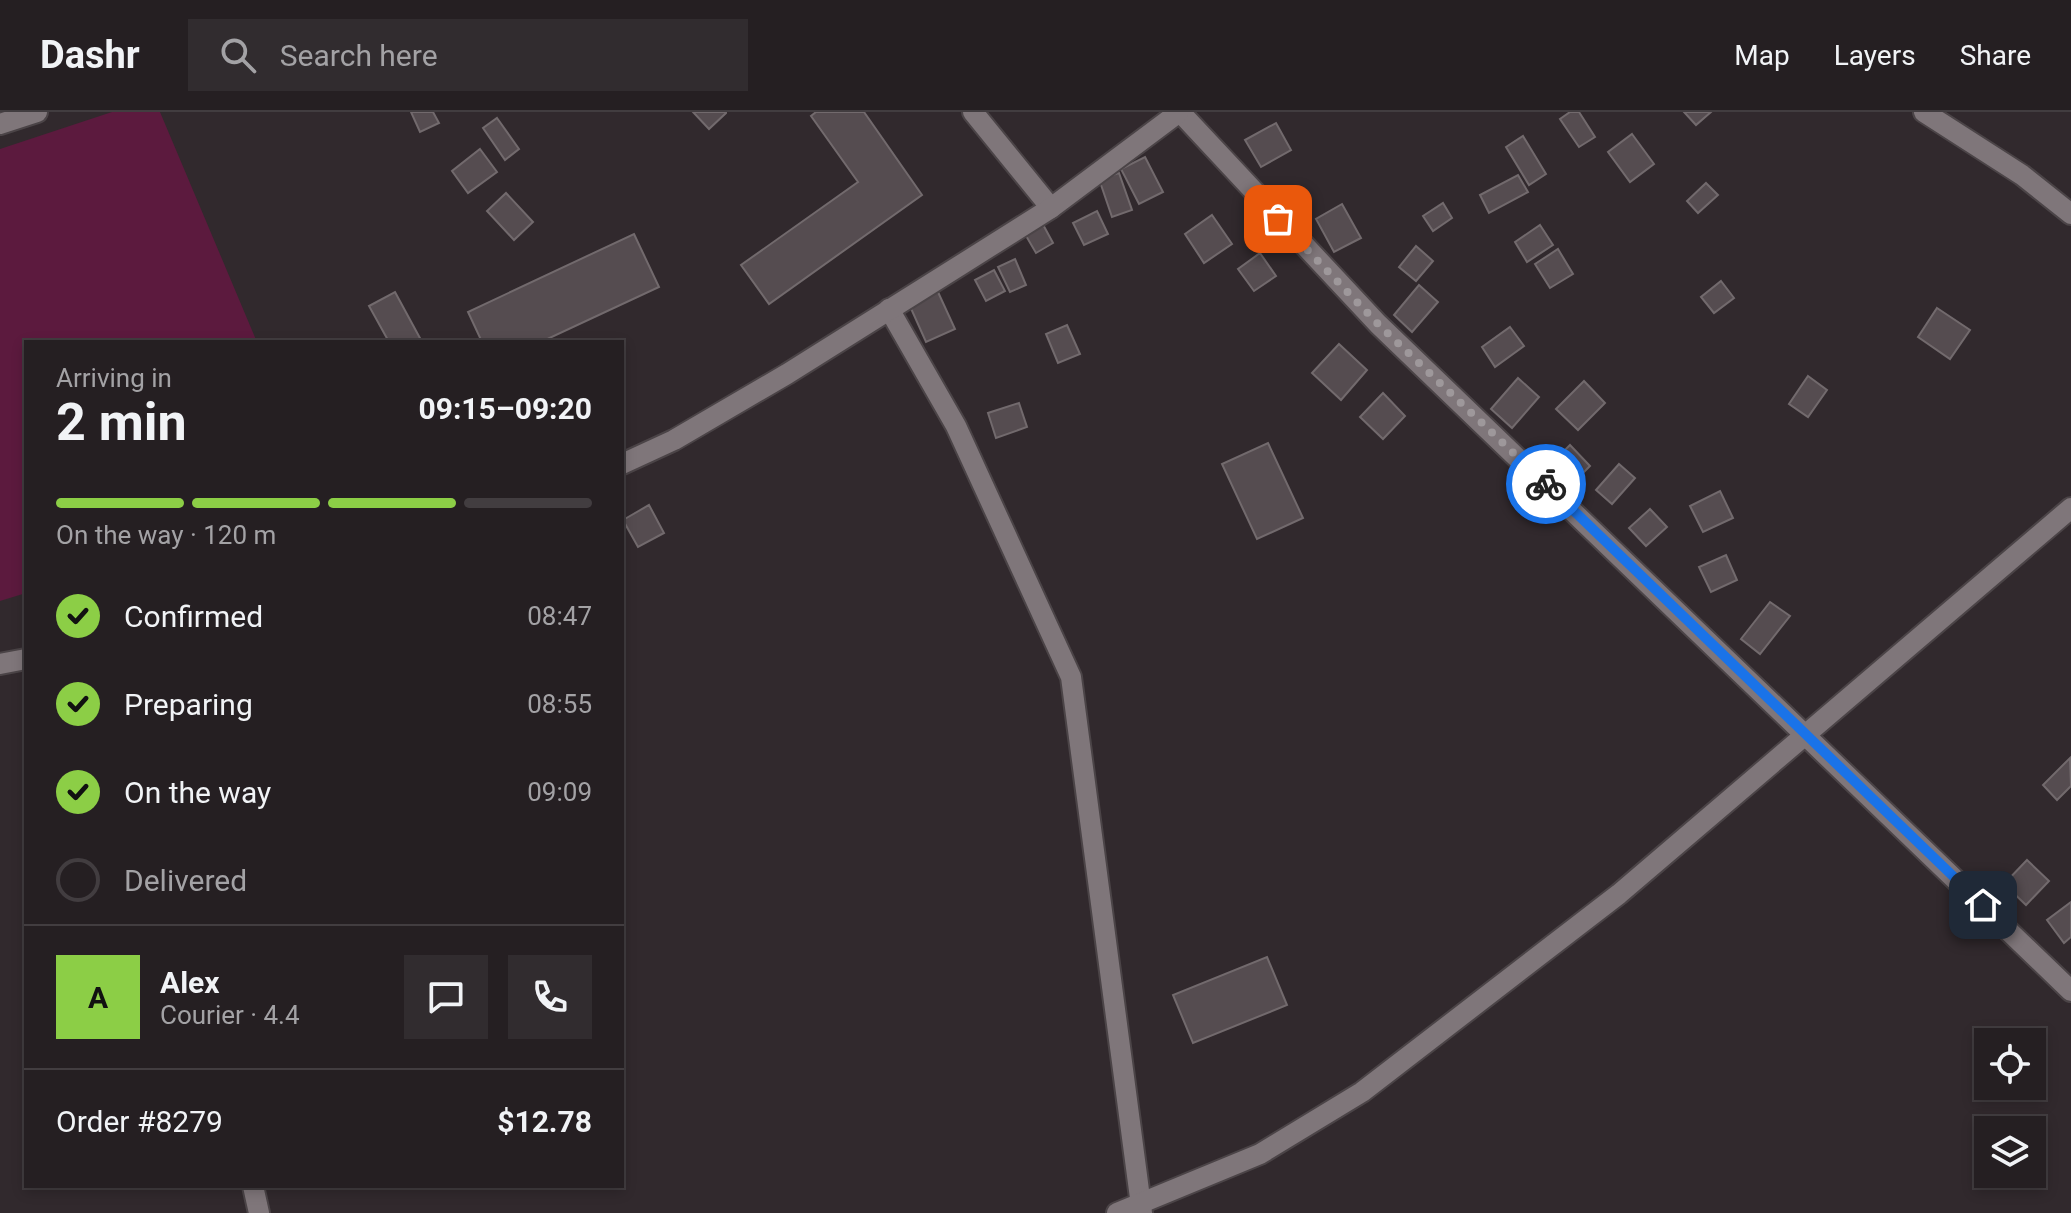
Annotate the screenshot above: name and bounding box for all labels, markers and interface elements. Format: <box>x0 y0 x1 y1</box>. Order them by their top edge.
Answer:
search box <box>188 19 748 91</box>
text: Dashr <box>40 33 140 77</box>
icon: search <box>216 33 260 77</box>
text: Search here <box>280 38 438 73</box>
text: Map <box>1734 39 1790 72</box>
text: Layers <box>1834 39 1916 72</box>
text: Share <box>1960 39 2031 72</box>
pin <box>1244 185 1312 253</box>
icon: bag <box>1256 197 1300 241</box>
text: Arriving in <box>56 363 172 393</box>
text: 09:15–09:20 <box>418 391 592 426</box>
text: 2 min <box>56 392 187 453</box>
courier <box>1506 444 1586 524</box>
icon: bike <box>1524 462 1568 506</box>
text: On the way · 120 m <box>56 520 276 550</box>
icon: check <box>56 594 100 638</box>
text: Confirmed <box>124 599 263 634</box>
text: 08:47 <box>527 601 592 631</box>
icon: check <box>56 682 100 726</box>
text: Preparing <box>124 687 253 722</box>
text: 08:55 <box>527 689 592 719</box>
icon: check <box>56 770 100 814</box>
text: On the way <box>124 775 271 810</box>
text: 09:09 <box>527 777 592 807</box>
text: Delivered <box>124 863 247 898</box>
pin <box>1949 871 2017 939</box>
icon: home <box>1961 883 2005 927</box>
button: chat <box>404 955 488 1039</box>
button: phone <box>508 955 592 1039</box>
text: Alex <box>160 965 220 1000</box>
text: A <box>88 980 108 1015</box>
text: Courier · 4.4 <box>160 1000 300 1030</box>
map controls <box>1974 1028 2046 1188</box>
button: locate <box>1974 1028 2046 1100</box>
text: Order #8279 <box>56 1104 223 1139</box>
text: $12.78 <box>497 1104 592 1139</box>
button: layers <box>1974 1116 2046 1188</box>

